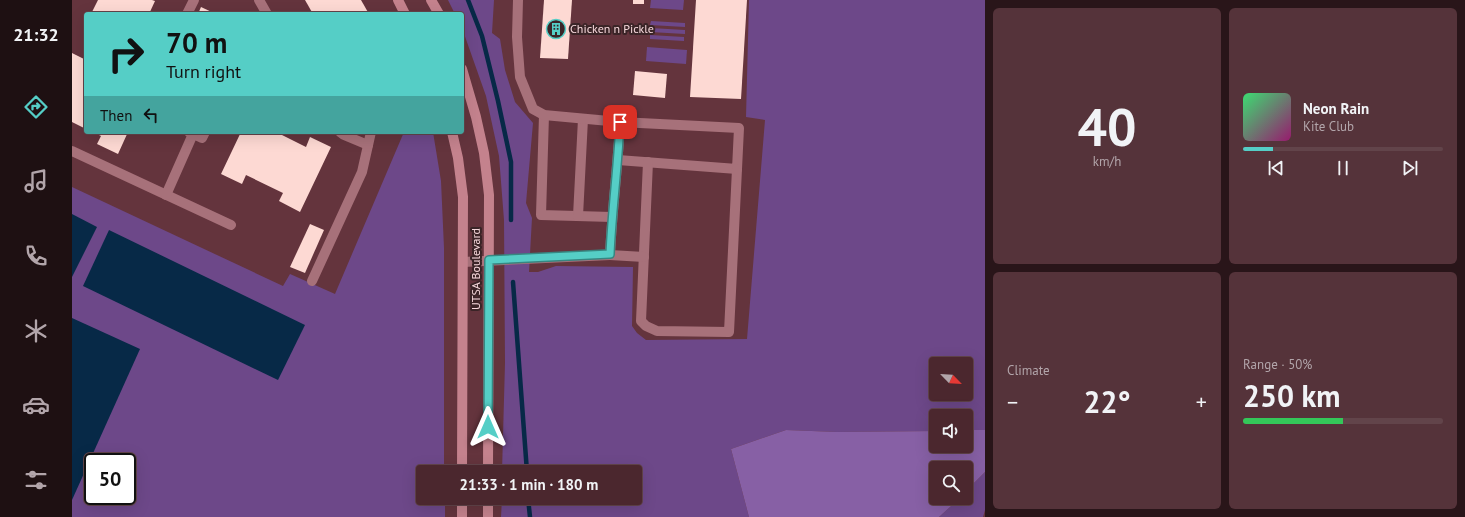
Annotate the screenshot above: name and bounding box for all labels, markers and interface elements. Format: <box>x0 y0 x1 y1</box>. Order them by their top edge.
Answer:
building icon: Chicken n Pickle <box>545 18 567 40</box>
place label: Chicken n Pickle <box>570 21 654 36</box>
text: 21:32 <box>13 23 59 46</box>
text: 70 m <box>166 24 227 61</box>
icon: right <box>100 28 152 80</box>
text: Turn right <box>166 60 241 83</box>
icon: directions <box>22 93 50 121</box>
text: 40 <box>1078 93 1136 160</box>
text: Neon Rain <box>1303 99 1369 118</box>
icon: left <box>140 104 162 126</box>
pin <box>603 105 637 139</box>
text: Then <box>100 106 132 125</box>
icon: arrive <box>609 111 631 133</box>
text: Kite Club <box>1303 118 1354 135</box>
text: km/h <box>1093 153 1121 170</box>
icon: previous <box>1265 157 1287 179</box>
icon: pause <box>1332 157 1354 179</box>
icon: next <box>1399 157 1421 179</box>
icon: music <box>22 167 50 195</box>
street label: UTSA Boulevard <box>468 228 483 310</box>
icon: phone <box>22 242 50 270</box>
icon: climate <box>22 317 50 345</box>
text: Range · 50% <box>1243 356 1312 373</box>
north arrow <box>929 357 973 401</box>
map controls <box>929 357 973 505</box>
text: Climate <box>1007 362 1050 379</box>
text: 250 km <box>1243 376 1341 415</box>
text: 22° <box>1083 382 1131 421</box>
text: − <box>1007 388 1018 416</box>
text: + <box>1196 388 1207 416</box>
icon: car <box>22 391 50 419</box>
position arrow <box>467 406 509 448</box>
button: sound <box>929 409 973 453</box>
speed limit sign: 50 <box>84 453 136 505</box>
button: search <box>929 461 973 505</box>
icon: filters <box>22 466 50 494</box>
text: 21:33 · 1 min · 180 m <box>460 475 598 494</box>

